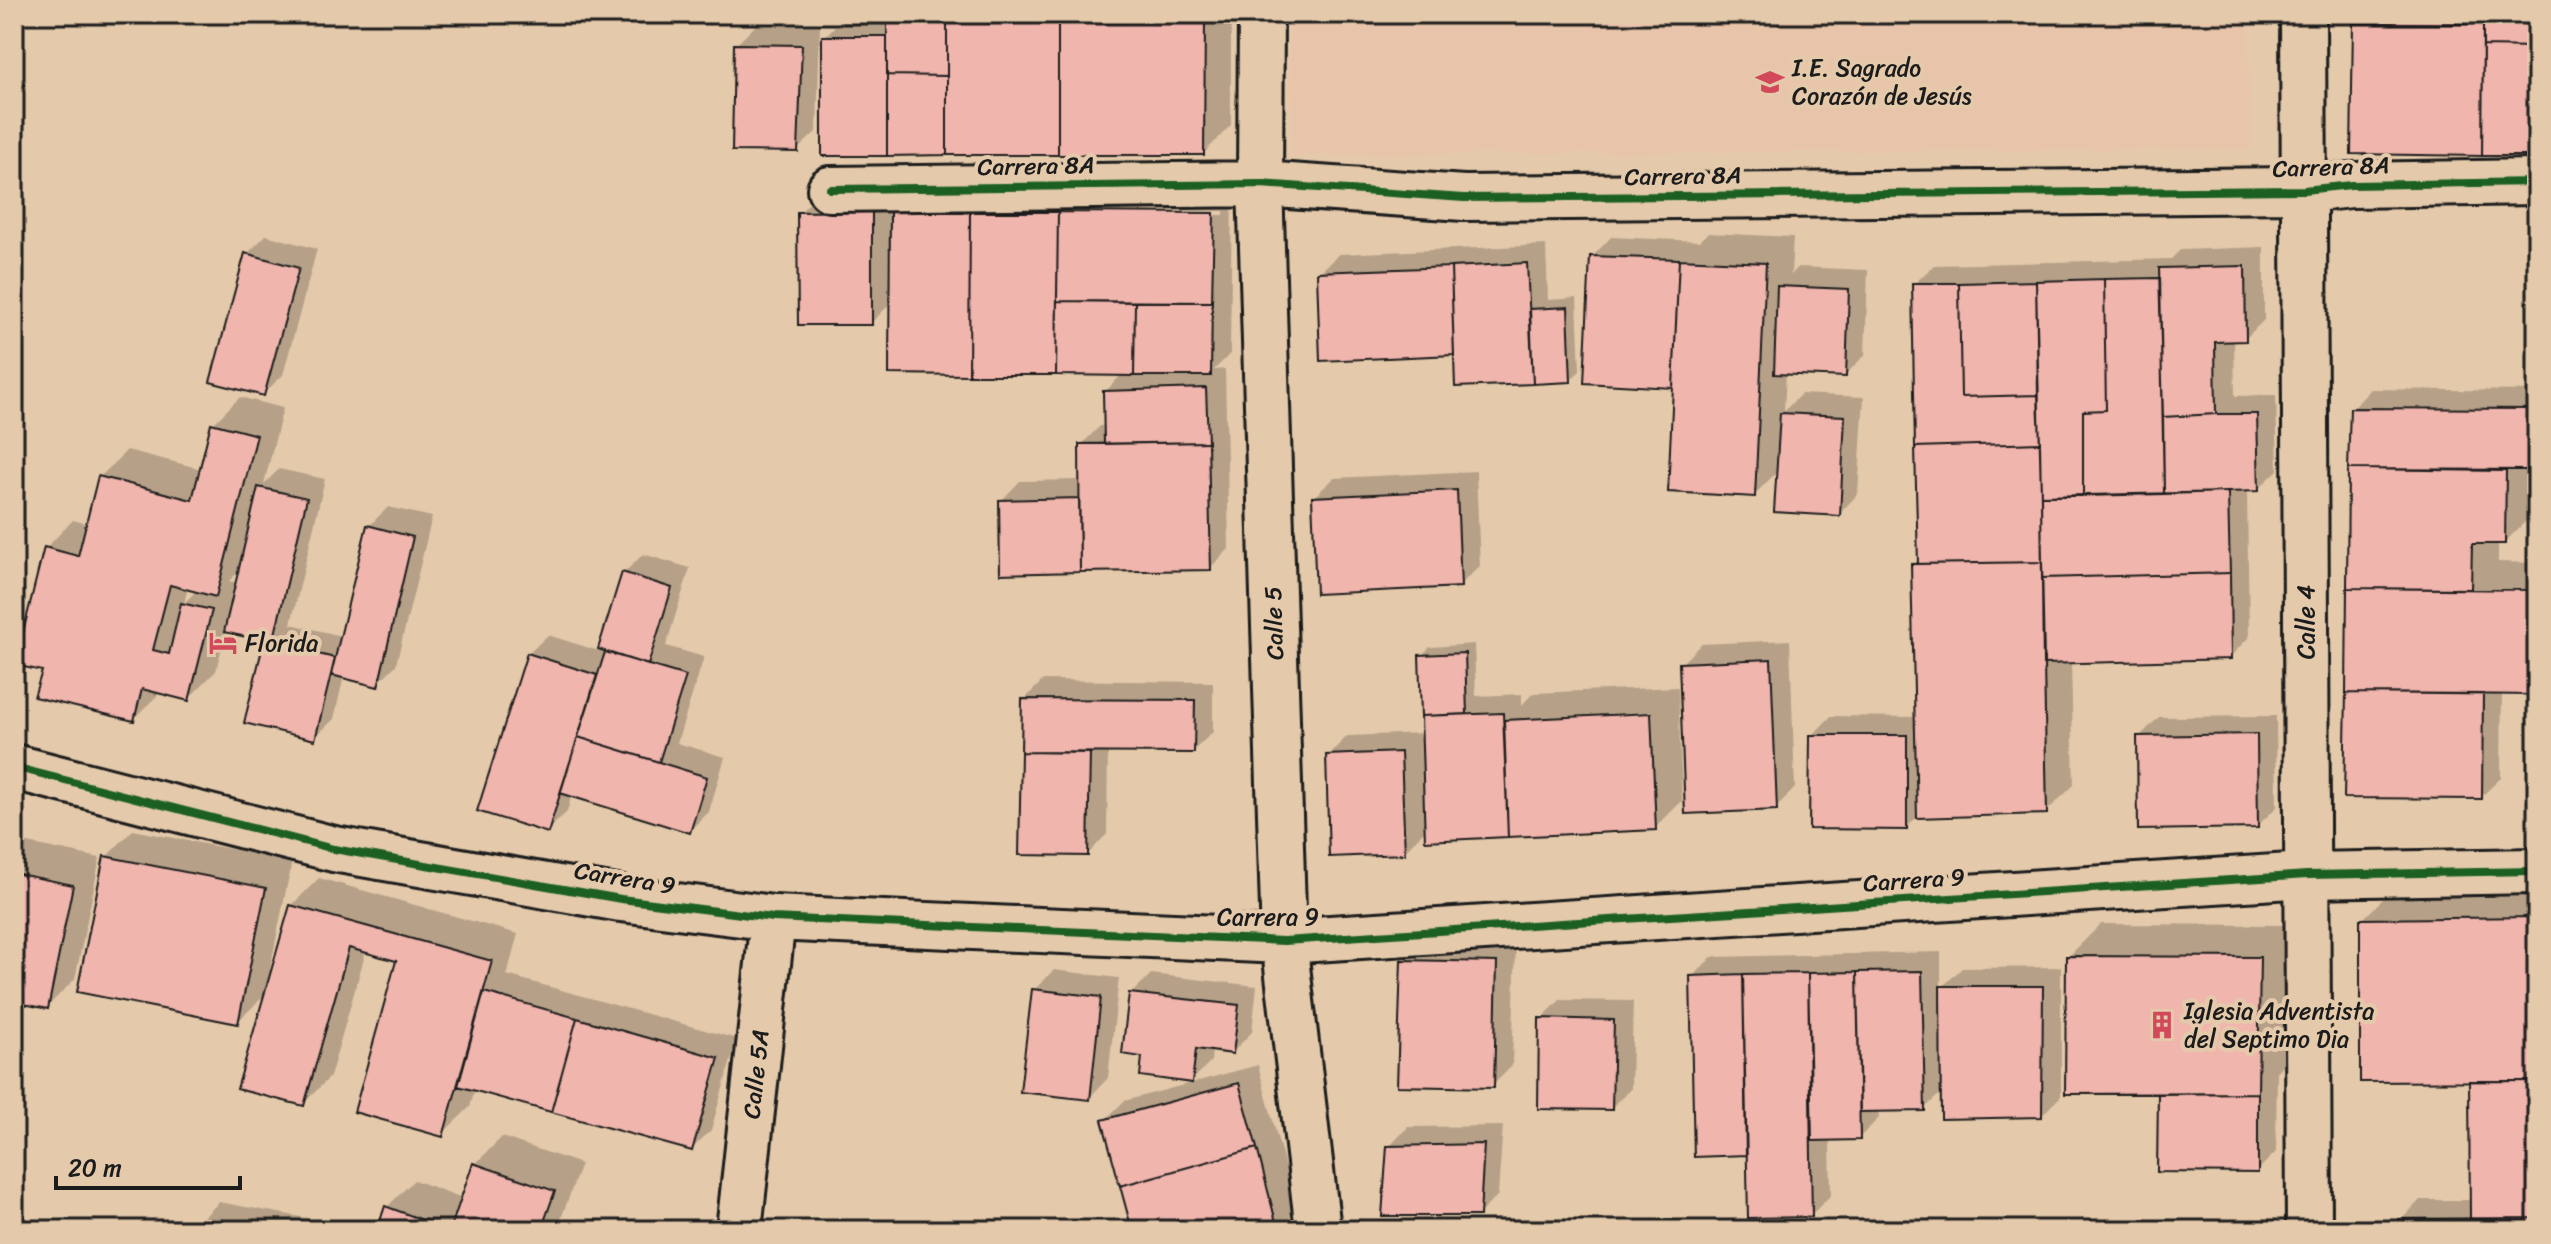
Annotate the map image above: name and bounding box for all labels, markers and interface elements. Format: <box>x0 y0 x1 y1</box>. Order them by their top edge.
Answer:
place label: I.E. Sagrado Corazón de Jesús <box>1791 47 1972 117</box>
school or university icon: I.E. Sagrado Corazón de Jesús <box>1755 67 1785 97</box>
street label: Carrera 8A <box>977 144 1095 188</box>
street label: Carrera 8A <box>2272 144 2390 190</box>
street label: Carrera 8A <box>1624 154 1742 198</box>
street label: Calle 5 <box>1252 585 1296 661</box>
street label: Calle 4 <box>2285 585 2327 659</box>
place label: Florida <box>245 622 318 664</box>
hotel icon: Florida <box>208 628 238 658</box>
street label: Carrera 9 <box>571 849 679 907</box>
street label: Carrera 9 <box>1862 855 1966 905</box>
street label: Carrera 9 <box>1217 896 1319 938</box>
place label: Iglesia Adventista del Septimo Dia <box>2183 990 2374 1060</box>
building icon: Iglesia Adventista del Septimo Dia <box>2147 1010 2177 1040</box>
street label: Calle 5A <box>730 1027 782 1121</box>
scale bar <box>56 1140 240 1190</box>
text: 20 m <box>68 1147 122 1189</box>

